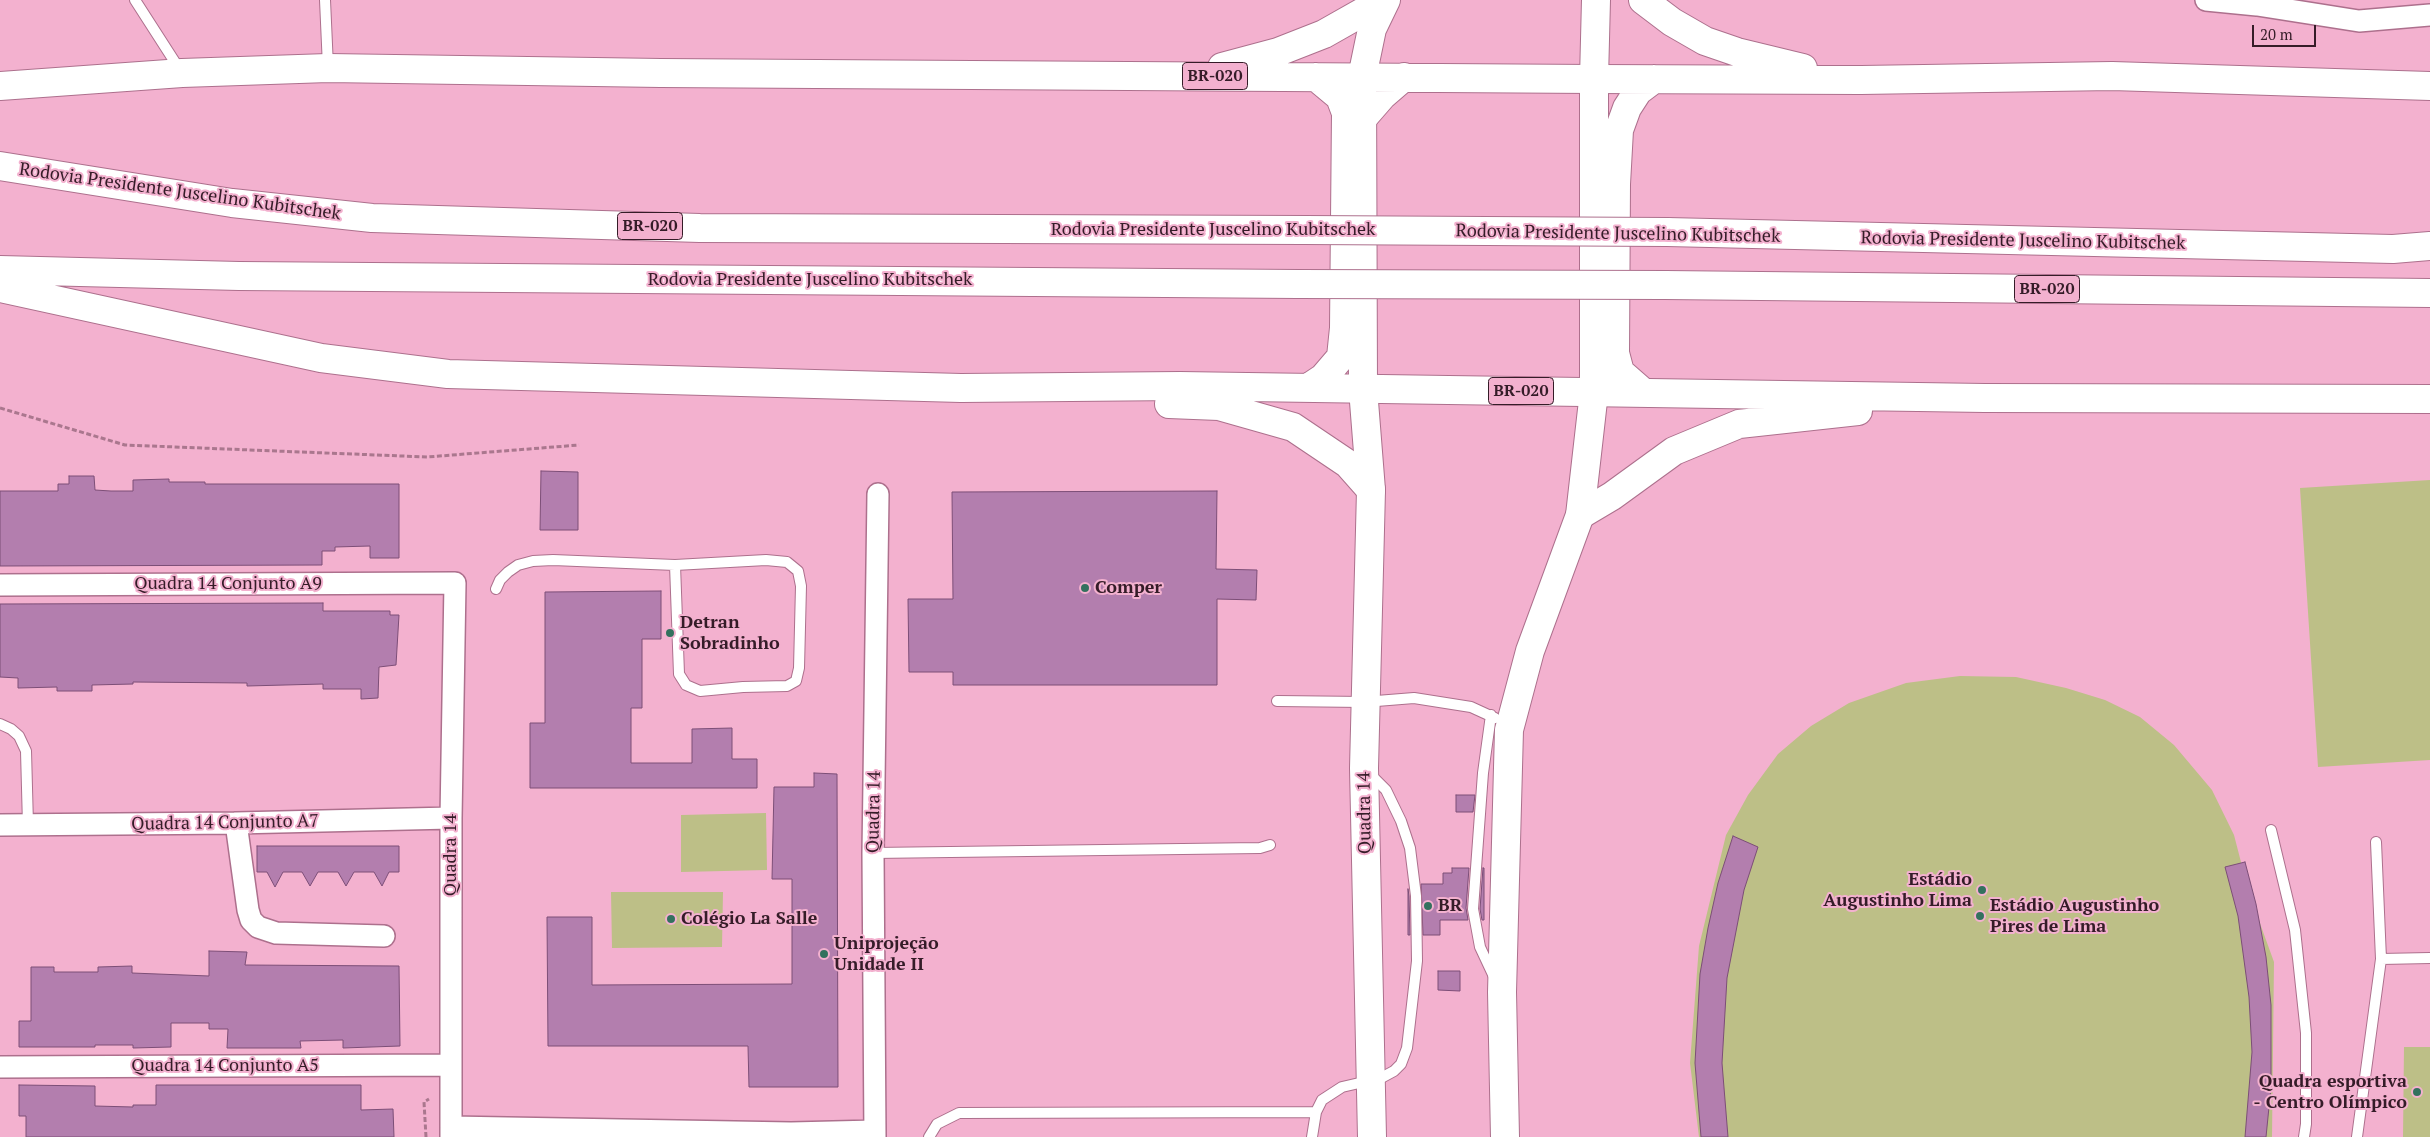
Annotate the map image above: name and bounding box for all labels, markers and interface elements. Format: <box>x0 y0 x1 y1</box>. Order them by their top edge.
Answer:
scale bar <box>2255 15 2319 47</box>
text: 20 m <box>2260 24 2293 44</box>
road number: BR-020 <box>1182 62 1248 90</box>
street label: Rodovia Presidente Juscelino Kubitschek <box>18 159 342 225</box>
road number: BR-020 <box>618 212 682 240</box>
street label: Rodovia Presidente Juscelino Kubitschek <box>1051 219 1375 241</box>
street label: Rodovia Presidente Juscelino Kubitschek <box>1456 220 1780 248</box>
street label: Rodovia Presidente Juscelino Kubitschek <box>1861 227 2185 255</box>
street label: Rodovia Presidente Juscelino Kubitschek <box>648 269 972 291</box>
road number: BR-020 <box>2014 276 2080 302</box>
road number: BR-020 <box>1488 378 1554 404</box>
street label: Quadra 14 Conjunto A9 <box>134 573 322 595</box>
place label: Comper <box>1095 577 1162 599</box>
marker: Comper <box>1079 582 1091 594</box>
place label: Detran Sobradinho <box>680 612 780 654</box>
marker: Detran Sobradinho <box>664 627 676 639</box>
street label: Quadra 14 <box>862 771 886 853</box>
street label: Quadra 14 <box>1353 772 1377 854</box>
street label: Quadra 14 Conjunto A7 <box>131 811 319 835</box>
street label: Quadra 14 <box>440 814 462 896</box>
place label: Estádio Augustinho Lima <box>1823 869 1972 912</box>
marker: Estádio Augustinho Lima <box>1976 884 1988 896</box>
place label: BR <box>1438 895 1462 917</box>
place label: Estádio Augustinho Pires de Lima <box>1990 895 2159 938</box>
marker: BR <box>1422 900 1434 912</box>
place label: Colégio La Salle <box>681 908 817 930</box>
marker: Estádio Augustinho Pires de Lima <box>1974 910 1986 922</box>
marker: Colégio La Salle <box>665 913 677 925</box>
place label: Uniprojeção Unidade II <box>834 933 939 976</box>
marker: Uniprojeção Unidade II <box>818 948 830 960</box>
street label: Quadra 14 Conjunto A5 <box>131 1055 319 1077</box>
place label: Quadra esportiva - Centro Olímpico <box>2253 1071 2407 1114</box>
marker: Quadra esportiva - Centro Olímpico <box>2411 1086 2423 1098</box>

